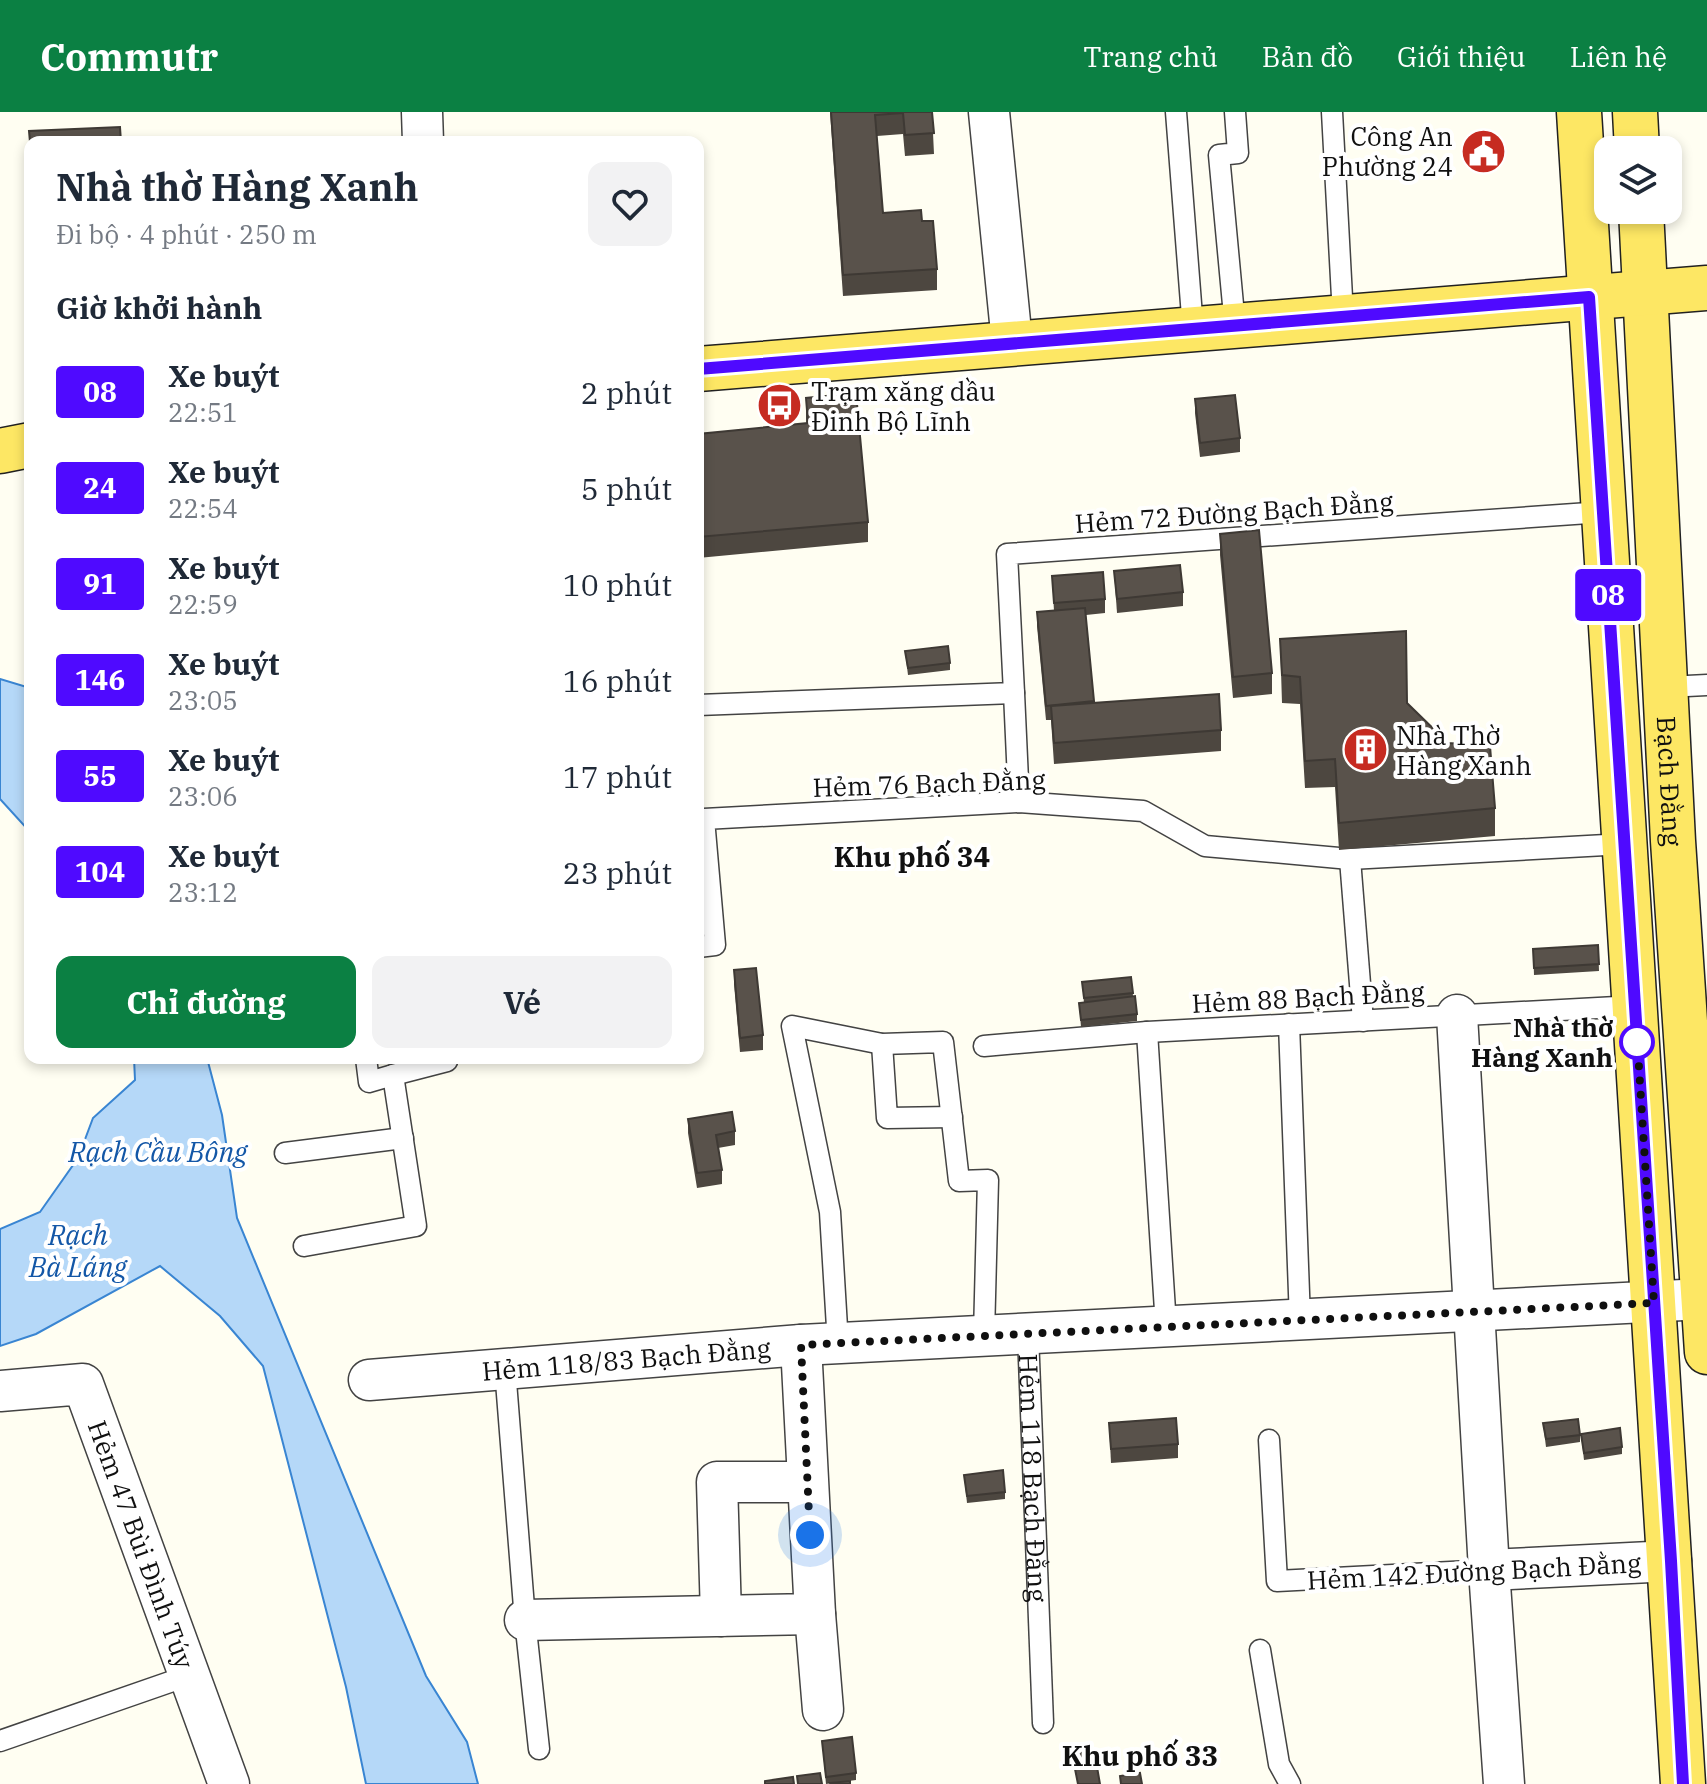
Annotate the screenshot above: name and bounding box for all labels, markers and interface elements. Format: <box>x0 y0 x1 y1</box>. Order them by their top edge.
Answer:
text: Commutr <box>40 32 218 81</box>
text: Trang chủ <box>1083 38 1218 75</box>
text: Bản đồ <box>1262 38 1353 75</box>
text: Giới thiệu <box>1397 38 1526 75</box>
text: Liên hệ <box>1570 38 1667 75</box>
place label: Công An Phường 24 <box>1322 119 1453 183</box>
public building icon: Công An Phường 24 <box>1460 127 1508 175</box>
map controls <box>1594 136 1682 224</box>
button: layers <box>1594 136 1682 224</box>
text: Nhà thờ Hàng Xanh <box>56 162 418 211</box>
button: heart <box>588 162 672 246</box>
text: Đi bộ · 4 phút · 250 m <box>56 217 317 251</box>
text: Giờ khởi hành <box>56 288 262 327</box>
text: Xe buýt <box>168 356 280 395</box>
text: 08 <box>83 373 117 410</box>
text: 2 phút <box>581 373 672 412</box>
place label: Trạm xăng dầu Đinh Bộ Lĩnh <box>811 374 996 438</box>
bus stop icon: Trạm xăng dầu Đinh Bộ Lĩnh <box>756 382 804 430</box>
text: 22:51 <box>168 395 238 429</box>
text: Xe buýt <box>168 452 280 491</box>
text: 24 <box>83 469 117 506</box>
text: 5 phút <box>581 469 672 508</box>
street label: Hẻm 72 Đường Bạch Đằng <box>1074 484 1394 540</box>
text: 22:54 <box>168 491 238 525</box>
text: Xe buýt <box>168 548 280 587</box>
text: 91 <box>83 565 117 602</box>
text: 10 phút <box>563 565 672 604</box>
line badge: 08 <box>1572 569 1644 621</box>
text: 08 <box>1591 576 1625 613</box>
text: 22:59 <box>168 587 238 621</box>
text: Xe buýt <box>168 644 280 683</box>
text: 146 <box>75 661 125 698</box>
text: 16 phút <box>563 661 672 700</box>
text: 23:05 <box>168 683 238 717</box>
street label: Bạch Đằng <box>1650 715 1690 847</box>
place label: Nhà Thờ Hàng Xanh <box>1396 718 1532 782</box>
building icon: Nhà Thờ Hàng Xanh <box>1341 726 1389 774</box>
text: Xe buýt <box>168 740 280 779</box>
text: 55 <box>83 757 117 794</box>
text: 17 phút <box>563 757 672 796</box>
street label: Hẻm 76 Bạch Đằng <box>812 762 1046 804</box>
text: 23:06 <box>168 779 238 813</box>
text: Xe buýt <box>168 836 280 875</box>
district label: Khu phố 34 <box>834 838 990 875</box>
text: 104 <box>75 853 125 890</box>
text: 23 phút <box>563 853 672 892</box>
text: 23:12 <box>168 875 238 909</box>
button: Chỉ đường <box>56 956 356 1048</box>
button: Vé <box>372 956 672 1048</box>
street label: Hẻm 88 Bạch Đằng <box>1191 974 1425 1020</box>
place label: Nhà thờ Hàng Xanh <box>1471 1010 1613 1074</box>
marker: Nhà thờ Hàng Xanh <box>1620 1025 1654 1059</box>
water label: Rạch Cầu Bông <box>67 1133 248 1170</box>
water label: Rạch Bà Láng <box>28 1216 128 1285</box>
street label: Hẻm 118/83 Bạch Đằng <box>480 1331 772 1388</box>
street label: Hẻm 118 Bạch Đằng <box>1012 1353 1055 1603</box>
street label: Hẻm 47 Bùi Đình Túy <box>81 1415 202 1673</box>
your location <box>790 1515 830 1555</box>
street label: Hẻm 142 Đường Bạch Đằng <box>1306 1545 1642 1597</box>
district label: Khu phố 33 <box>1062 1737 1218 1774</box>

